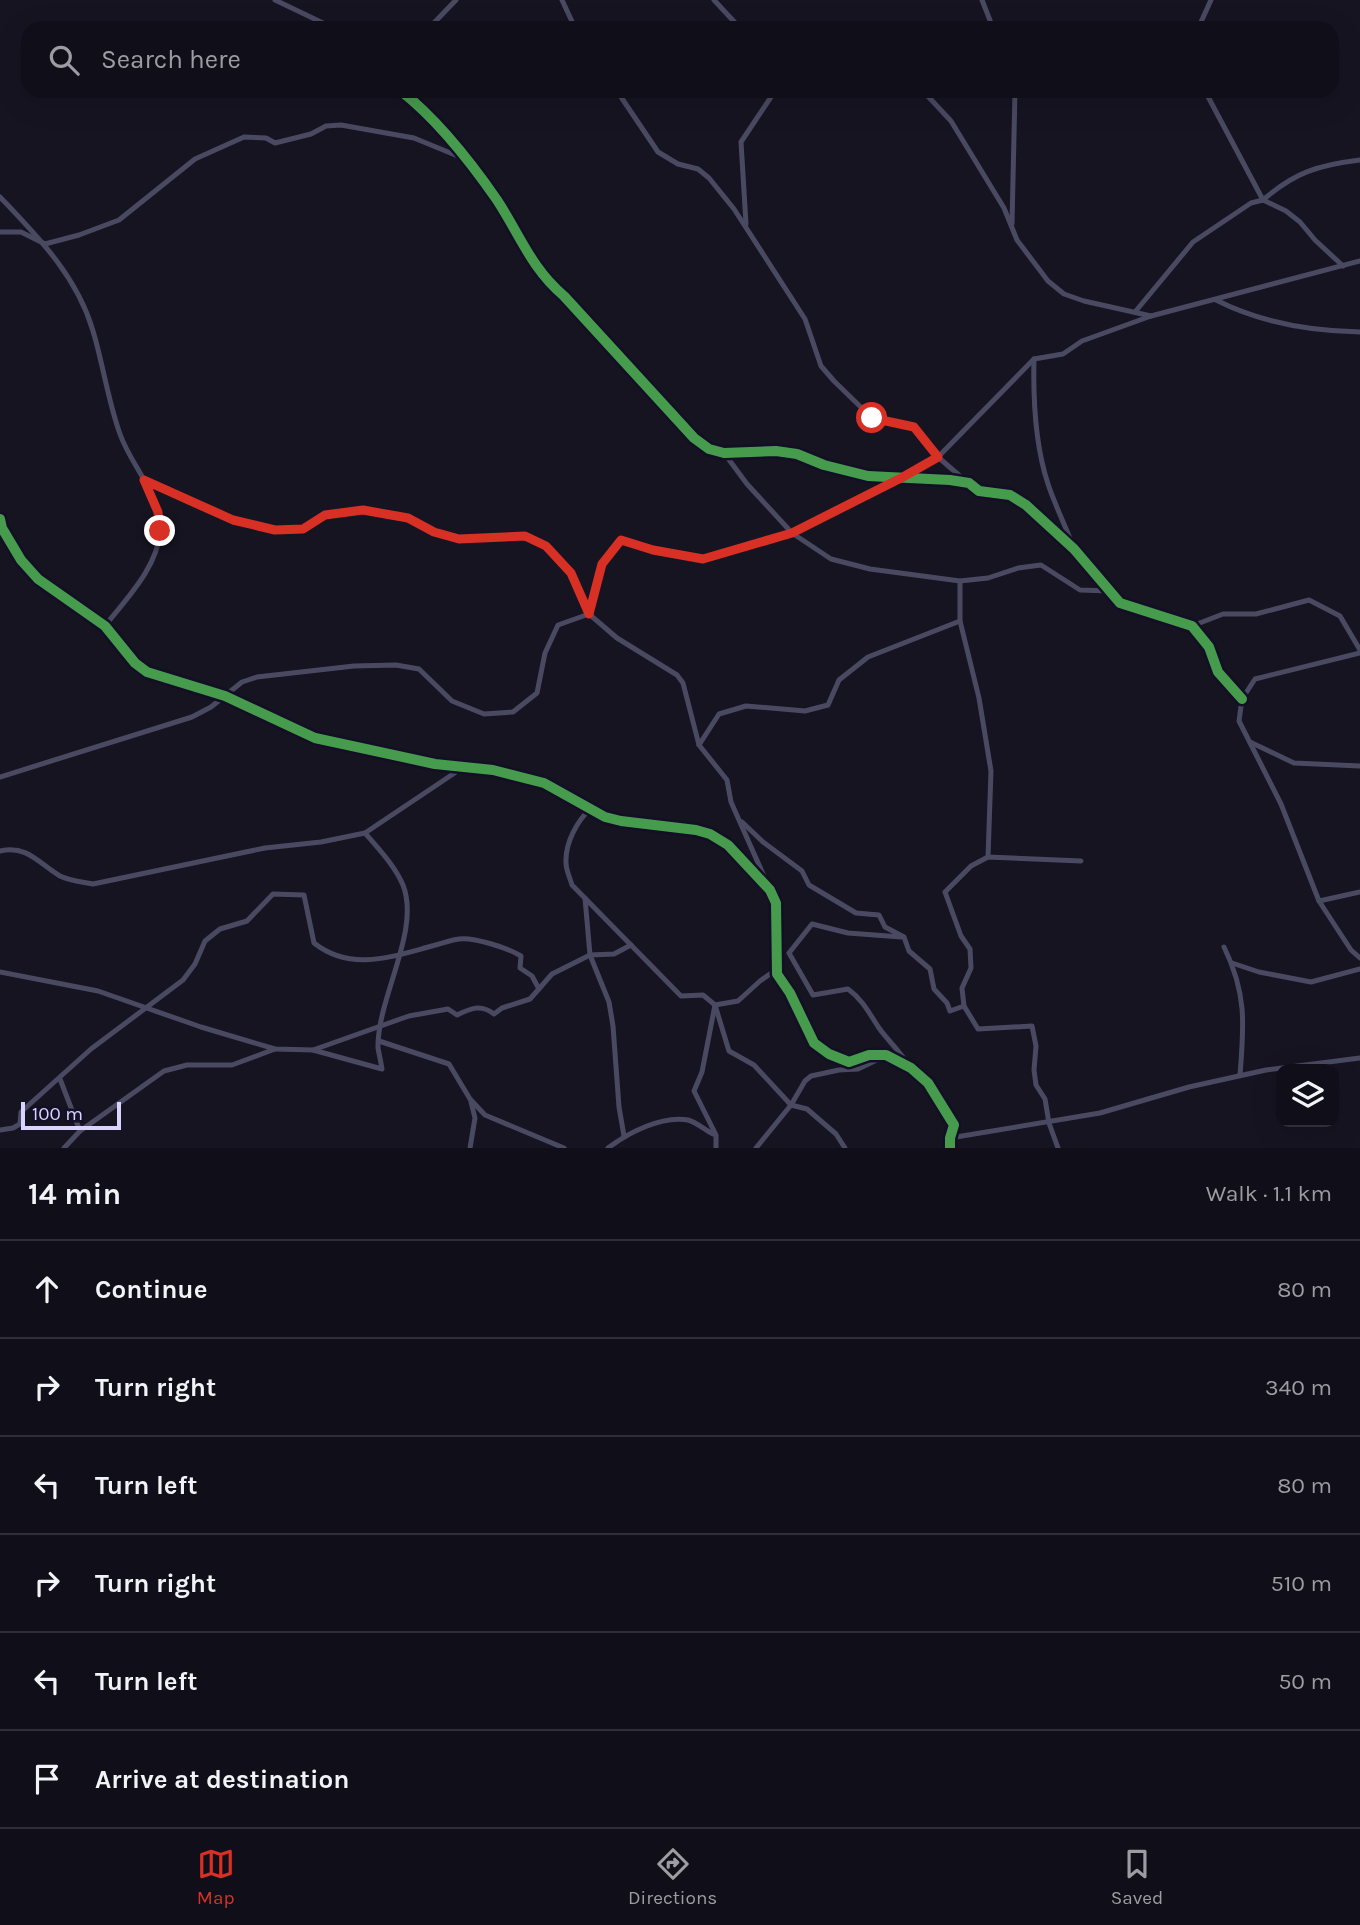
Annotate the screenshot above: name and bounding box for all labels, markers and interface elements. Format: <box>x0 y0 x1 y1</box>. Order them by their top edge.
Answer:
search box <box>21 21 1339 98</box>
icon: search <box>45 41 83 79</box>
text: Search here <box>101 44 241 75</box>
route start <box>856 402 887 433</box>
route end <box>144 515 175 546</box>
map controls <box>1276 1064 1339 1127</box>
button: layers <box>1276 1064 1339 1127</box>
scale bar <box>21 1099 121 1131</box>
text: 100 m <box>32 1103 83 1125</box>
text: 14 min <box>28 1176 121 1212</box>
text: Walk · 1.1 km <box>1206 1180 1332 1207</box>
icon: ahead <box>28 1270 66 1308</box>
text: Continue <box>95 1274 207 1305</box>
text: 80 m <box>1277 1276 1332 1303</box>
icon: right <box>28 1368 66 1406</box>
text: Turn right <box>95 1372 216 1403</box>
text: 340 m <box>1265 1374 1332 1401</box>
icon: left <box>28 1466 66 1504</box>
text: Turn left <box>95 1470 197 1501</box>
text: 80 m <box>1277 1472 1332 1499</box>
icon: right <box>28 1564 66 1602</box>
text: Turn right <box>95 1568 216 1599</box>
text: 510 m <box>1271 1570 1332 1597</box>
icon: left <box>28 1662 66 1700</box>
text: Turn left <box>95 1666 197 1697</box>
text: 50 m <box>1278 1668 1332 1695</box>
icon: arrive <box>28 1760 66 1798</box>
text: Arrive at destination <box>95 1764 349 1795</box>
tab: Map <box>197 1845 235 1909</box>
tab: Directions <box>628 1845 717 1909</box>
tab: Saved <box>1111 1845 1163 1909</box>

